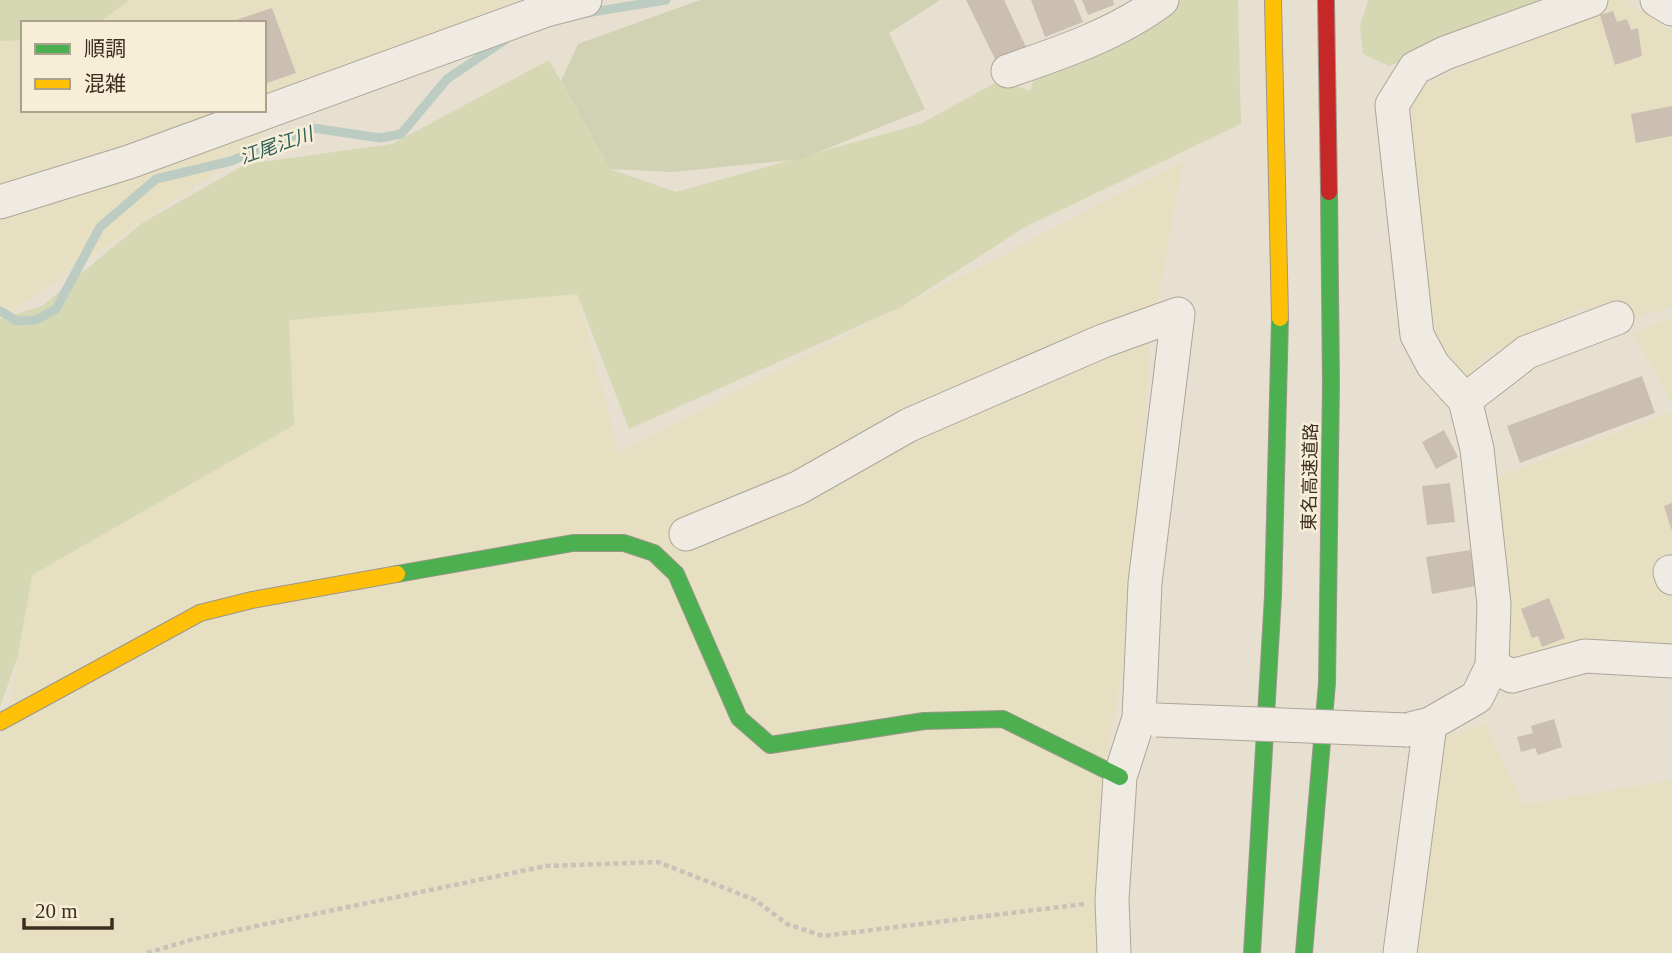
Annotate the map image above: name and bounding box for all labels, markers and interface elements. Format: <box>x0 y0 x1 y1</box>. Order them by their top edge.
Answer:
legend <box>21 21 266 112</box>
text: 順調 <box>84 37 126 61</box>
text: 混雑 <box>84 72 126 96</box>
water label: 江尾江川 <box>237 123 317 168</box>
street label: 東名高速道路 <box>1299 423 1321 531</box>
scale bar <box>24 886 112 930</box>
text: 20 m <box>35 899 78 923</box>

